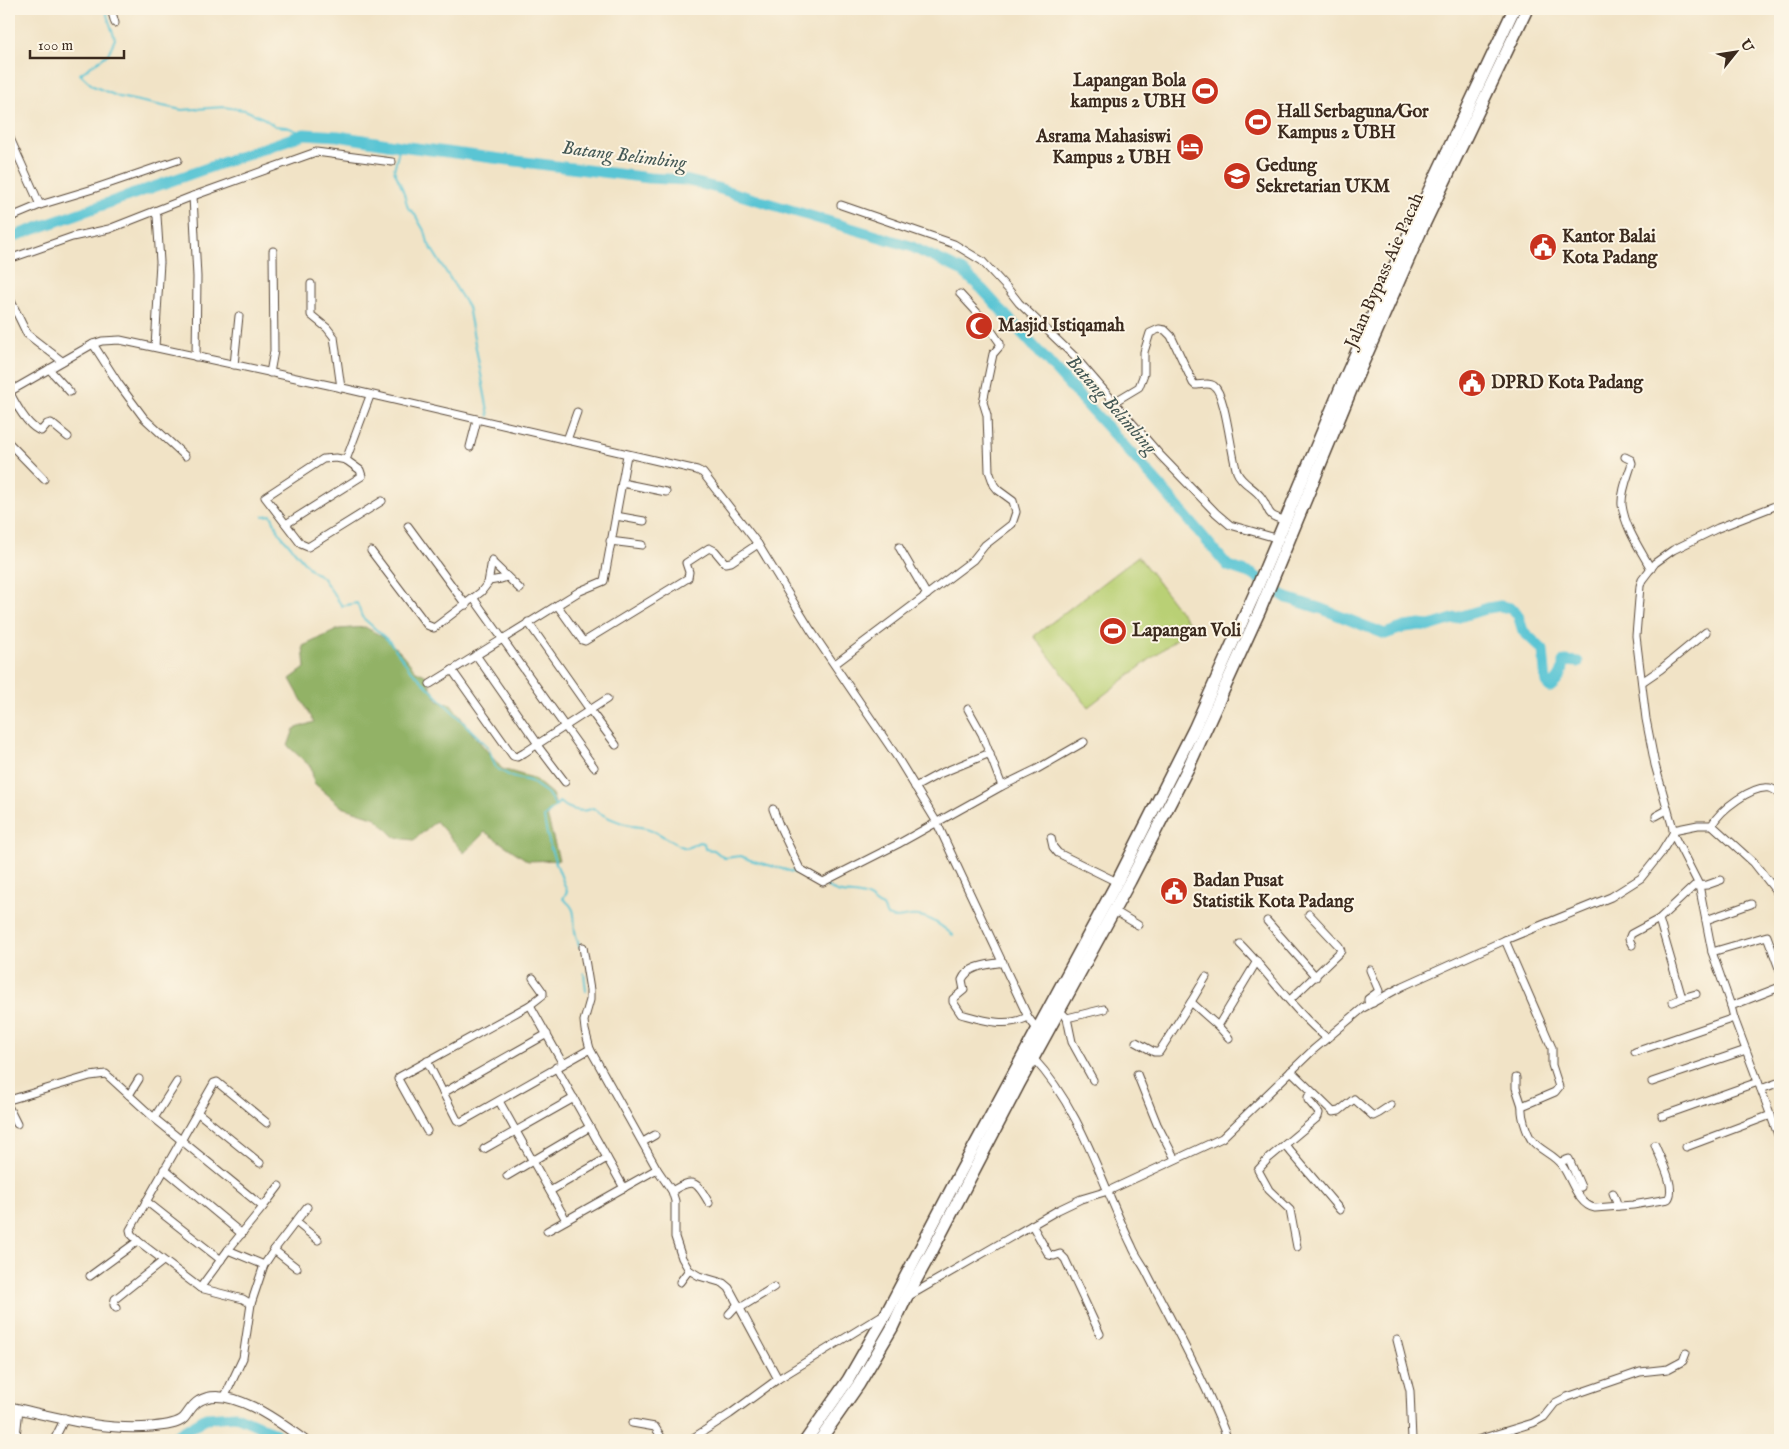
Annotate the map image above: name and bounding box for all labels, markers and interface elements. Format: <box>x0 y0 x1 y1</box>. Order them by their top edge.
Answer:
scale bar <box>30 28 124 60</box>
north arrow <box>1712 28 1762 78</box>
text: U <box>1735 35 1758 57</box>
text: 100 m <box>38 36 74 55</box>
place label: Lapangan Bola kampus 2 UBH <box>1070 70 1187 114</box>
sports icon: Lapangan Bola kampus 2 UBH <box>1190 76 1220 106</box>
place label: Hall Serbaguna/Gor Kampus 2 UBH <box>1277 101 1429 145</box>
sports icon: Hall Serbaguna/Gor Kampus 2 UBH <box>1243 107 1273 137</box>
place label: Asrama Mahasiswi Kampus 2 UBH <box>1035 126 1172 170</box>
hotel icon: Asrama Mahasiswi Kampus 2 UBH <box>1175 132 1205 162</box>
water label: Batang Belimbing <box>561 136 688 176</box>
place label: Gedung Sekretarian UKM <box>1256 155 1390 199</box>
school or university icon: Gedung Sekretarian UKM <box>1222 161 1252 191</box>
street label: Jalan Bypass Aie Pacah <box>1340 189 1430 354</box>
place label: Kantor Balai Kota Padang <box>1562 226 1659 270</box>
public building icon: Kantor Balai Kota Padang <box>1528 232 1558 262</box>
mosque icon: Masjid Istiqamah <box>964 311 994 341</box>
place label: Masjid Istiqamah <box>998 315 1125 338</box>
water label: Batang Belimbing <box>1060 351 1162 460</box>
public building icon: DPRD Kota Padang <box>1457 368 1487 398</box>
place label: DPRD Kota Padang <box>1491 372 1644 395</box>
sports icon: Lapangan Voli <box>1098 616 1128 646</box>
place label: Lapangan Voli <box>1132 620 1241 643</box>
place label: Badan Pusat Statistik Kota Padang <box>1193 870 1355 914</box>
public building icon: Badan Pusat Statistik Kota Padang <box>1159 876 1189 906</box>

